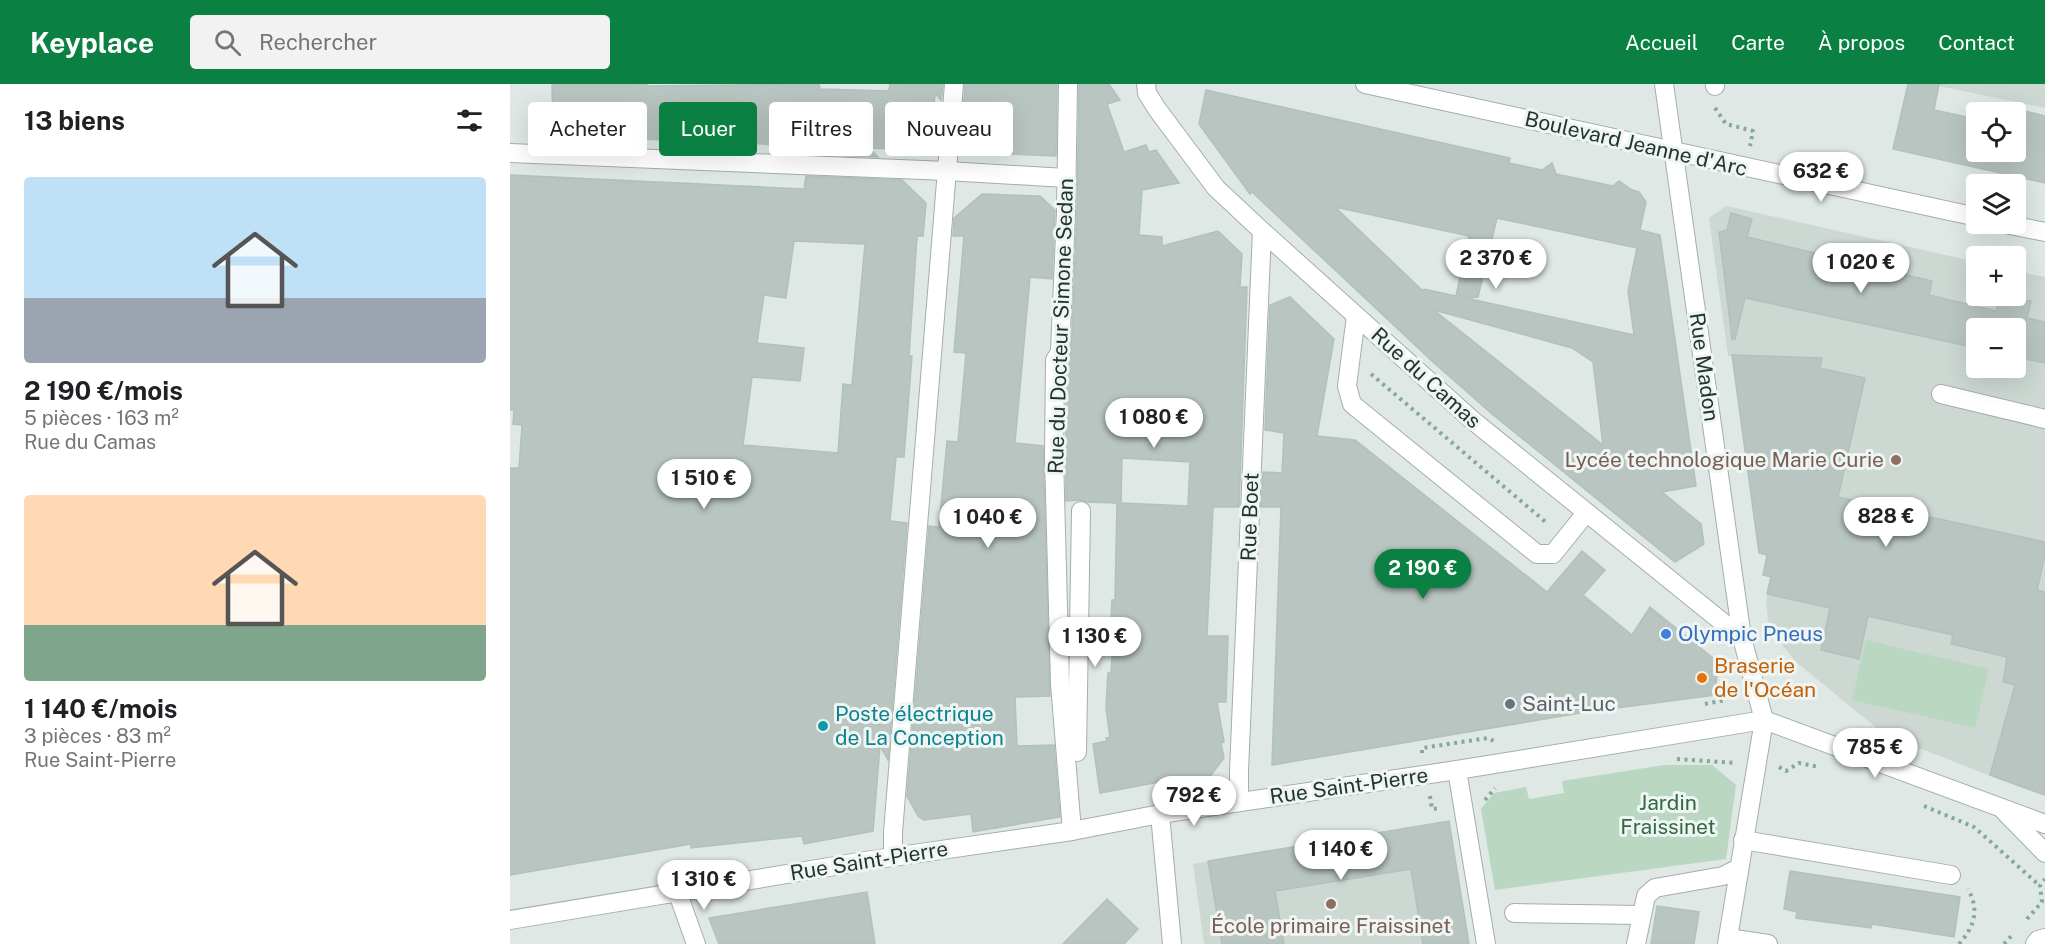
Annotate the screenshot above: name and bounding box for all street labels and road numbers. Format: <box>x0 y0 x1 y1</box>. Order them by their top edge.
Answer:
street label: Boulevard Jeanne d'Arc <box>1522 106 1750 181</box>
street label: Rue du Docteur Simone Sedan <box>1043 178 1078 474</box>
street label: Rue Madon <box>1684 311 1725 423</box>
street label: Rue du Camas <box>1366 322 1486 433</box>
street label: Rue Boet <box>1235 472 1264 562</box>
street label: Rue Saint-Pierre <box>1268 762 1430 809</box>
street label: Rue Saint-Pierre <box>788 836 950 885</box>

